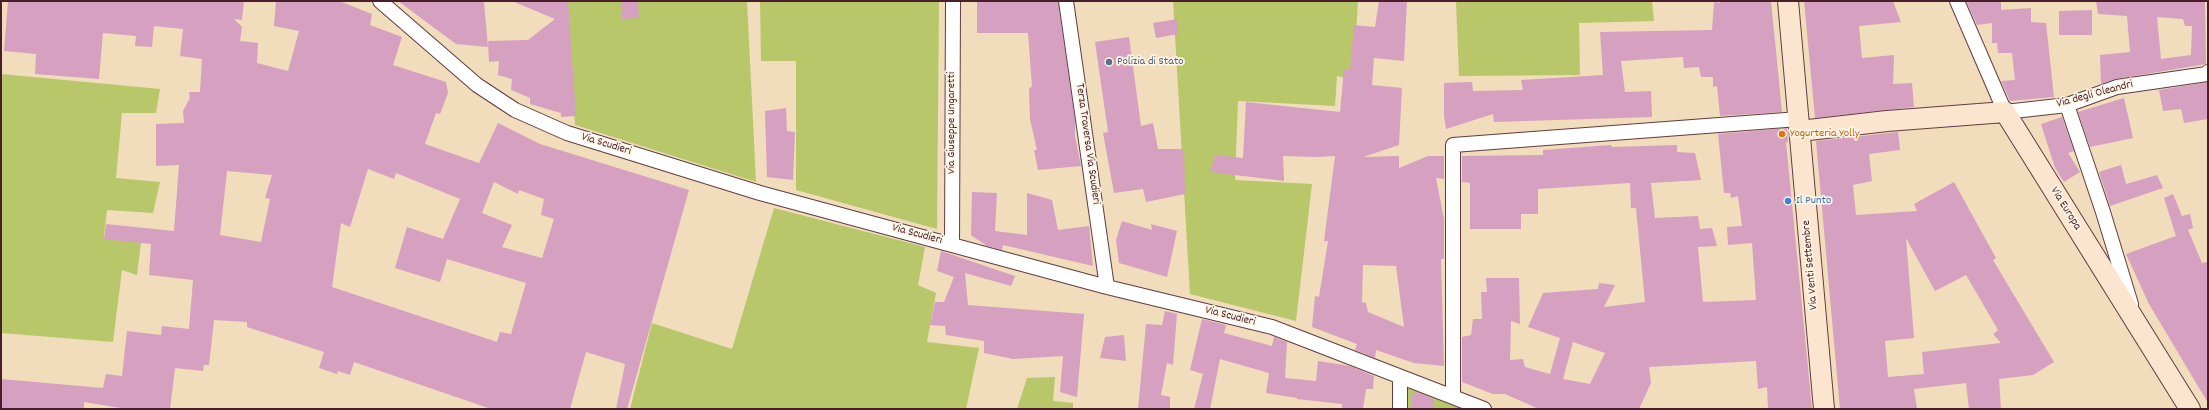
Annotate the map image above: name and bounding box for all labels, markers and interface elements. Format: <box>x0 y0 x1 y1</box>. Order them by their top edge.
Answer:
place label: Polizia di Stato <box>1117 55 1184 69</box>
marker: Polizia di Stato <box>1104 57 1114 67</box>
street label: Via Giuseppe Ungaretti <box>945 72 959 174</box>
street label: Via degli Oleandri <box>2055 78 2135 112</box>
street label: Terza Traversa Via Scudieri <box>1071 83 1103 205</box>
place label: Yogurteria Yolly <box>1790 127 1860 141</box>
marker: Yogurteria Yolly <box>1777 129 1787 139</box>
street label: Via Scudieri <box>579 131 633 159</box>
street label: Via Europa <box>2046 185 2084 233</box>
place label: Il Punto <box>1796 194 1831 208</box>
marker: Il Punto <box>1783 196 1793 206</box>
street label: Via Venti Settembre <box>1800 219 1822 311</box>
street label: Via Scudieri <box>890 221 944 249</box>
street label: Via Scudieri <box>1203 304 1257 330</box>

